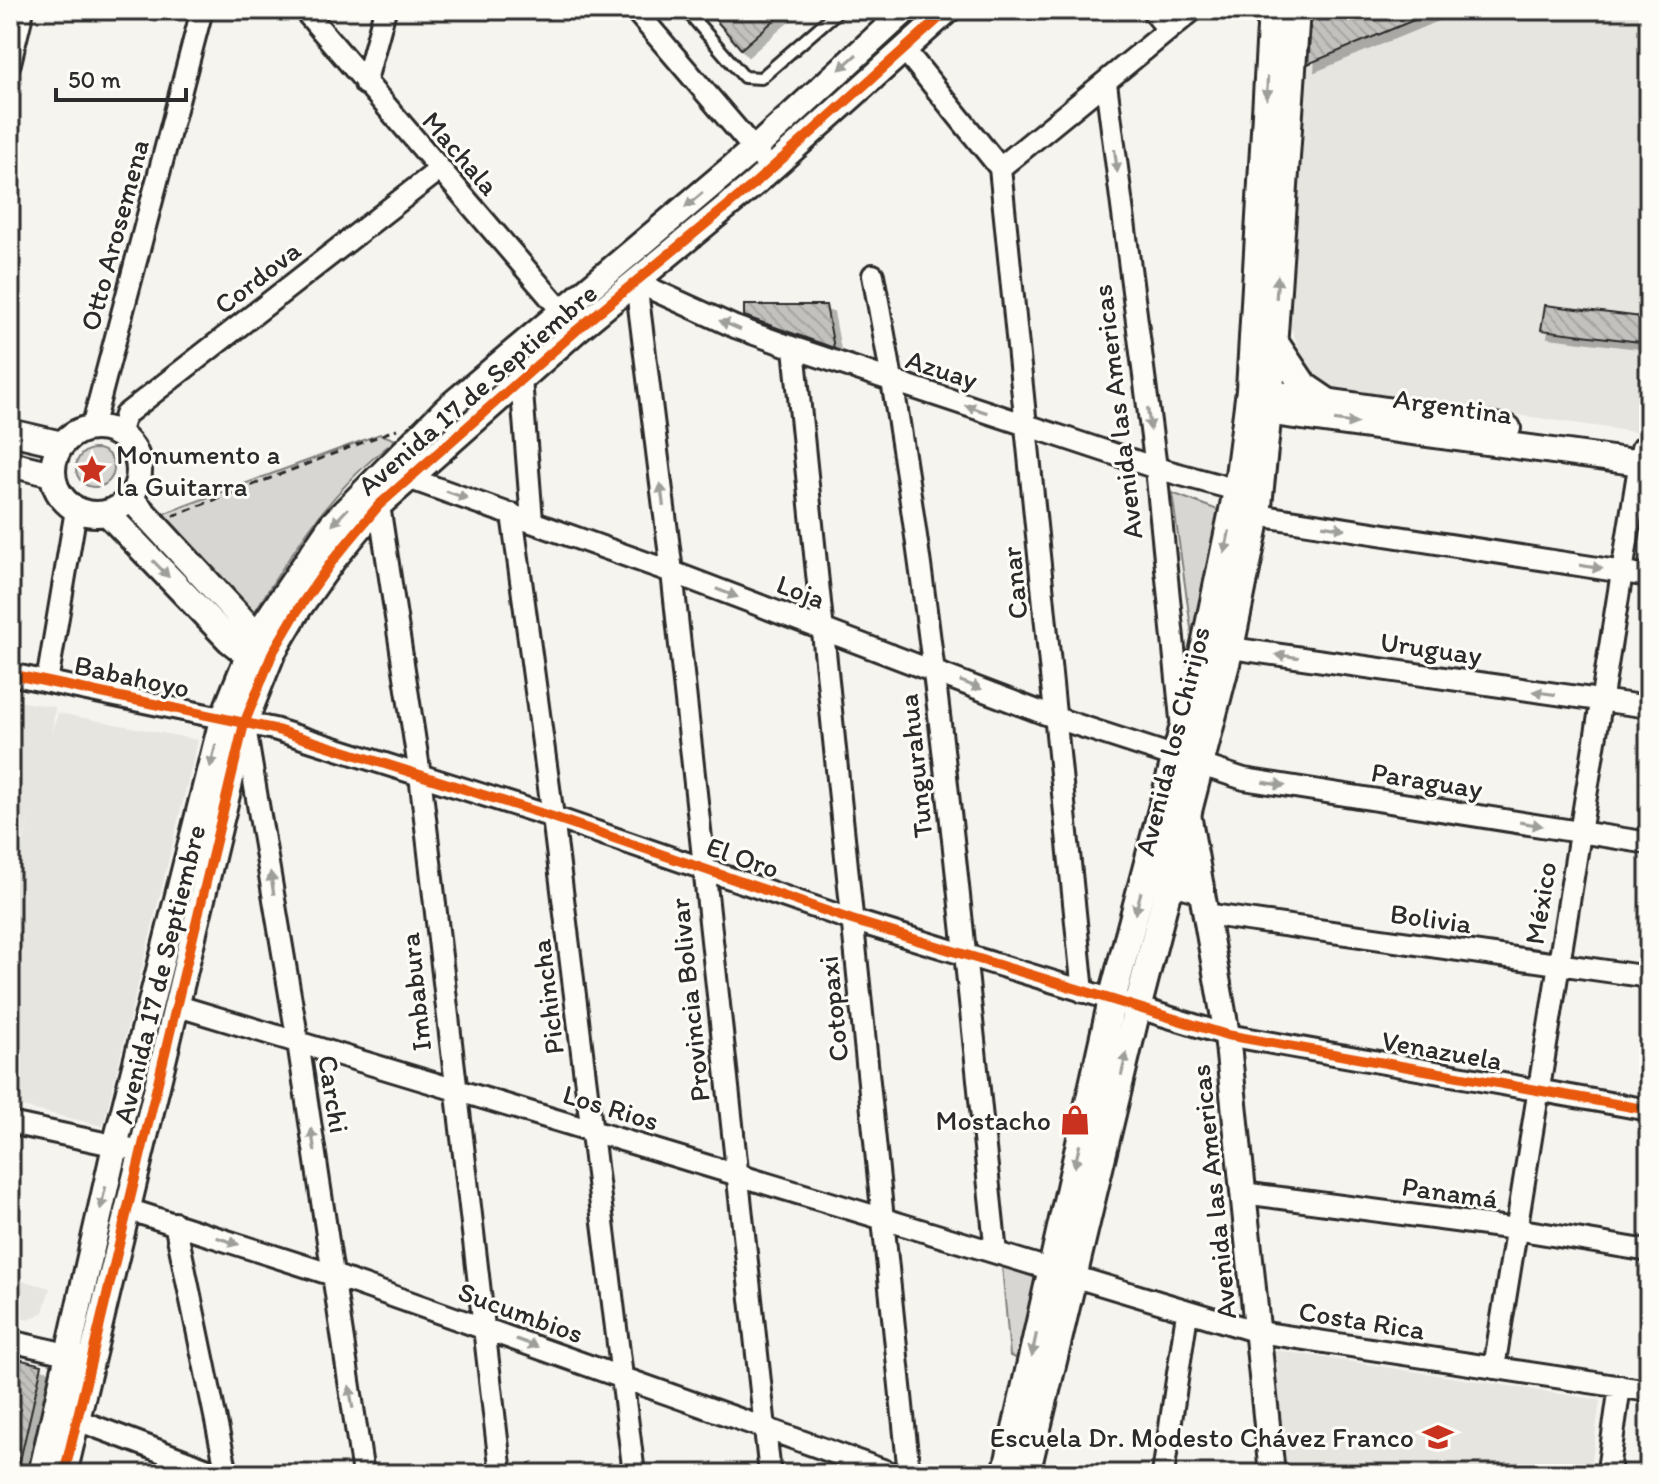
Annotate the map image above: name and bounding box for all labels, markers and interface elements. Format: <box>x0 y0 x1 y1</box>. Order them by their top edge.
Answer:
scale bar <box>56 52 186 102</box>
one-way arrow <box>839 53 858 71</box>
text: 50 m <box>68 65 121 94</box>
one-way arrow <box>1261 76 1274 101</box>
street label: Machala <box>415 104 507 202</box>
street label: Otto Arosemena <box>72 135 156 334</box>
one-way arrow <box>1109 149 1122 174</box>
one-way arrow <box>684 191 704 208</box>
street label: Cordova <box>207 232 307 321</box>
one-way arrow <box>1271 274 1284 299</box>
street label: Avenida 17 de Septiembre <box>350 276 604 502</box>
street label: Avenida las Americas <box>1085 283 1149 541</box>
one-way arrow <box>718 318 742 331</box>
street label: Azuay <box>902 342 982 396</box>
street label: Argentina <box>1391 381 1515 431</box>
one-way arrow <box>963 403 987 415</box>
one-way arrow <box>1143 406 1156 431</box>
one-way arrow <box>1334 416 1359 429</box>
place label: Monumento a la Guitarra <box>116 437 281 503</box>
place icon: Monumento a la Guitarra <box>75 453 109 487</box>
one-way arrow <box>656 482 669 507</box>
one-way arrow <box>445 489 469 501</box>
one-way arrow <box>332 507 350 526</box>
one-way arrow <box>1321 522 1346 534</box>
one-way arrow <box>1220 529 1232 554</box>
street label: Canar <box>993 545 1035 621</box>
one-way arrow <box>151 559 170 578</box>
one-way arrow <box>1578 561 1603 574</box>
street label: Loja <box>772 566 830 616</box>
one-way arrow <box>716 587 740 600</box>
street label: Avenida los Chirijos <box>1127 623 1217 859</box>
street label: Uruguay <box>1378 624 1484 672</box>
street label: Babahoyo <box>71 647 193 705</box>
one-way arrow <box>1274 649 1299 662</box>
one-way arrow <box>959 679 983 692</box>
one-way arrow <box>1531 686 1556 699</box>
street label: Tungurahua <box>891 692 939 840</box>
one-way arrow <box>207 743 219 768</box>
street label: Paraguay <box>1369 754 1485 806</box>
one-way arrow <box>1262 778 1287 791</box>
one-way arrow <box>1519 819 1544 831</box>
street label: Avenida 17 de Septiembre <box>105 821 213 1127</box>
street label: El Oro <box>702 829 784 885</box>
street label: México <box>1517 859 1563 947</box>
one-way arrow <box>265 870 277 895</box>
one-way arrow <box>1131 890 1143 915</box>
street label: Bolivia <box>1388 895 1474 941</box>
street label: Provincia Bolivar <box>661 896 717 1104</box>
street label: Imbabura <box>392 931 438 1053</box>
street label: Pichincha <box>523 937 571 1056</box>
street label: Cotopaxi <box>811 954 855 1064</box>
street label: Venazuela <box>1379 1023 1505 1077</box>
one-way arrow <box>1118 1051 1131 1076</box>
street label: Carchi <box>311 1053 357 1135</box>
street label: Avenida las Americas <box>1183 1063 1243 1321</box>
street label: Los Rios <box>559 1076 663 1138</box>
place label: Mostacho <box>936 1103 1051 1137</box>
shop icon: Mostacho <box>1058 1103 1092 1137</box>
one-way arrow <box>306 1127 319 1152</box>
one-way arrow <box>1070 1143 1083 1168</box>
street label: Panamá <box>1400 1168 1501 1216</box>
one-way arrow <box>96 1186 108 1211</box>
one-way arrow <box>216 1235 240 1247</box>
street label: Sucumbios <box>454 1274 588 1350</box>
street label: Costa Rica <box>1296 1293 1428 1347</box>
one-way arrow <box>1027 1332 1040 1357</box>
one-way arrow <box>515 1338 539 1350</box>
one-way arrow <box>344 1384 357 1409</box>
place label: Escuela Dr. Modesto Chávez Franco <box>990 1420 1414 1454</box>
school or university icon: Escuela Dr. Modesto Chávez Franco <box>1421 1420 1455 1454</box>

